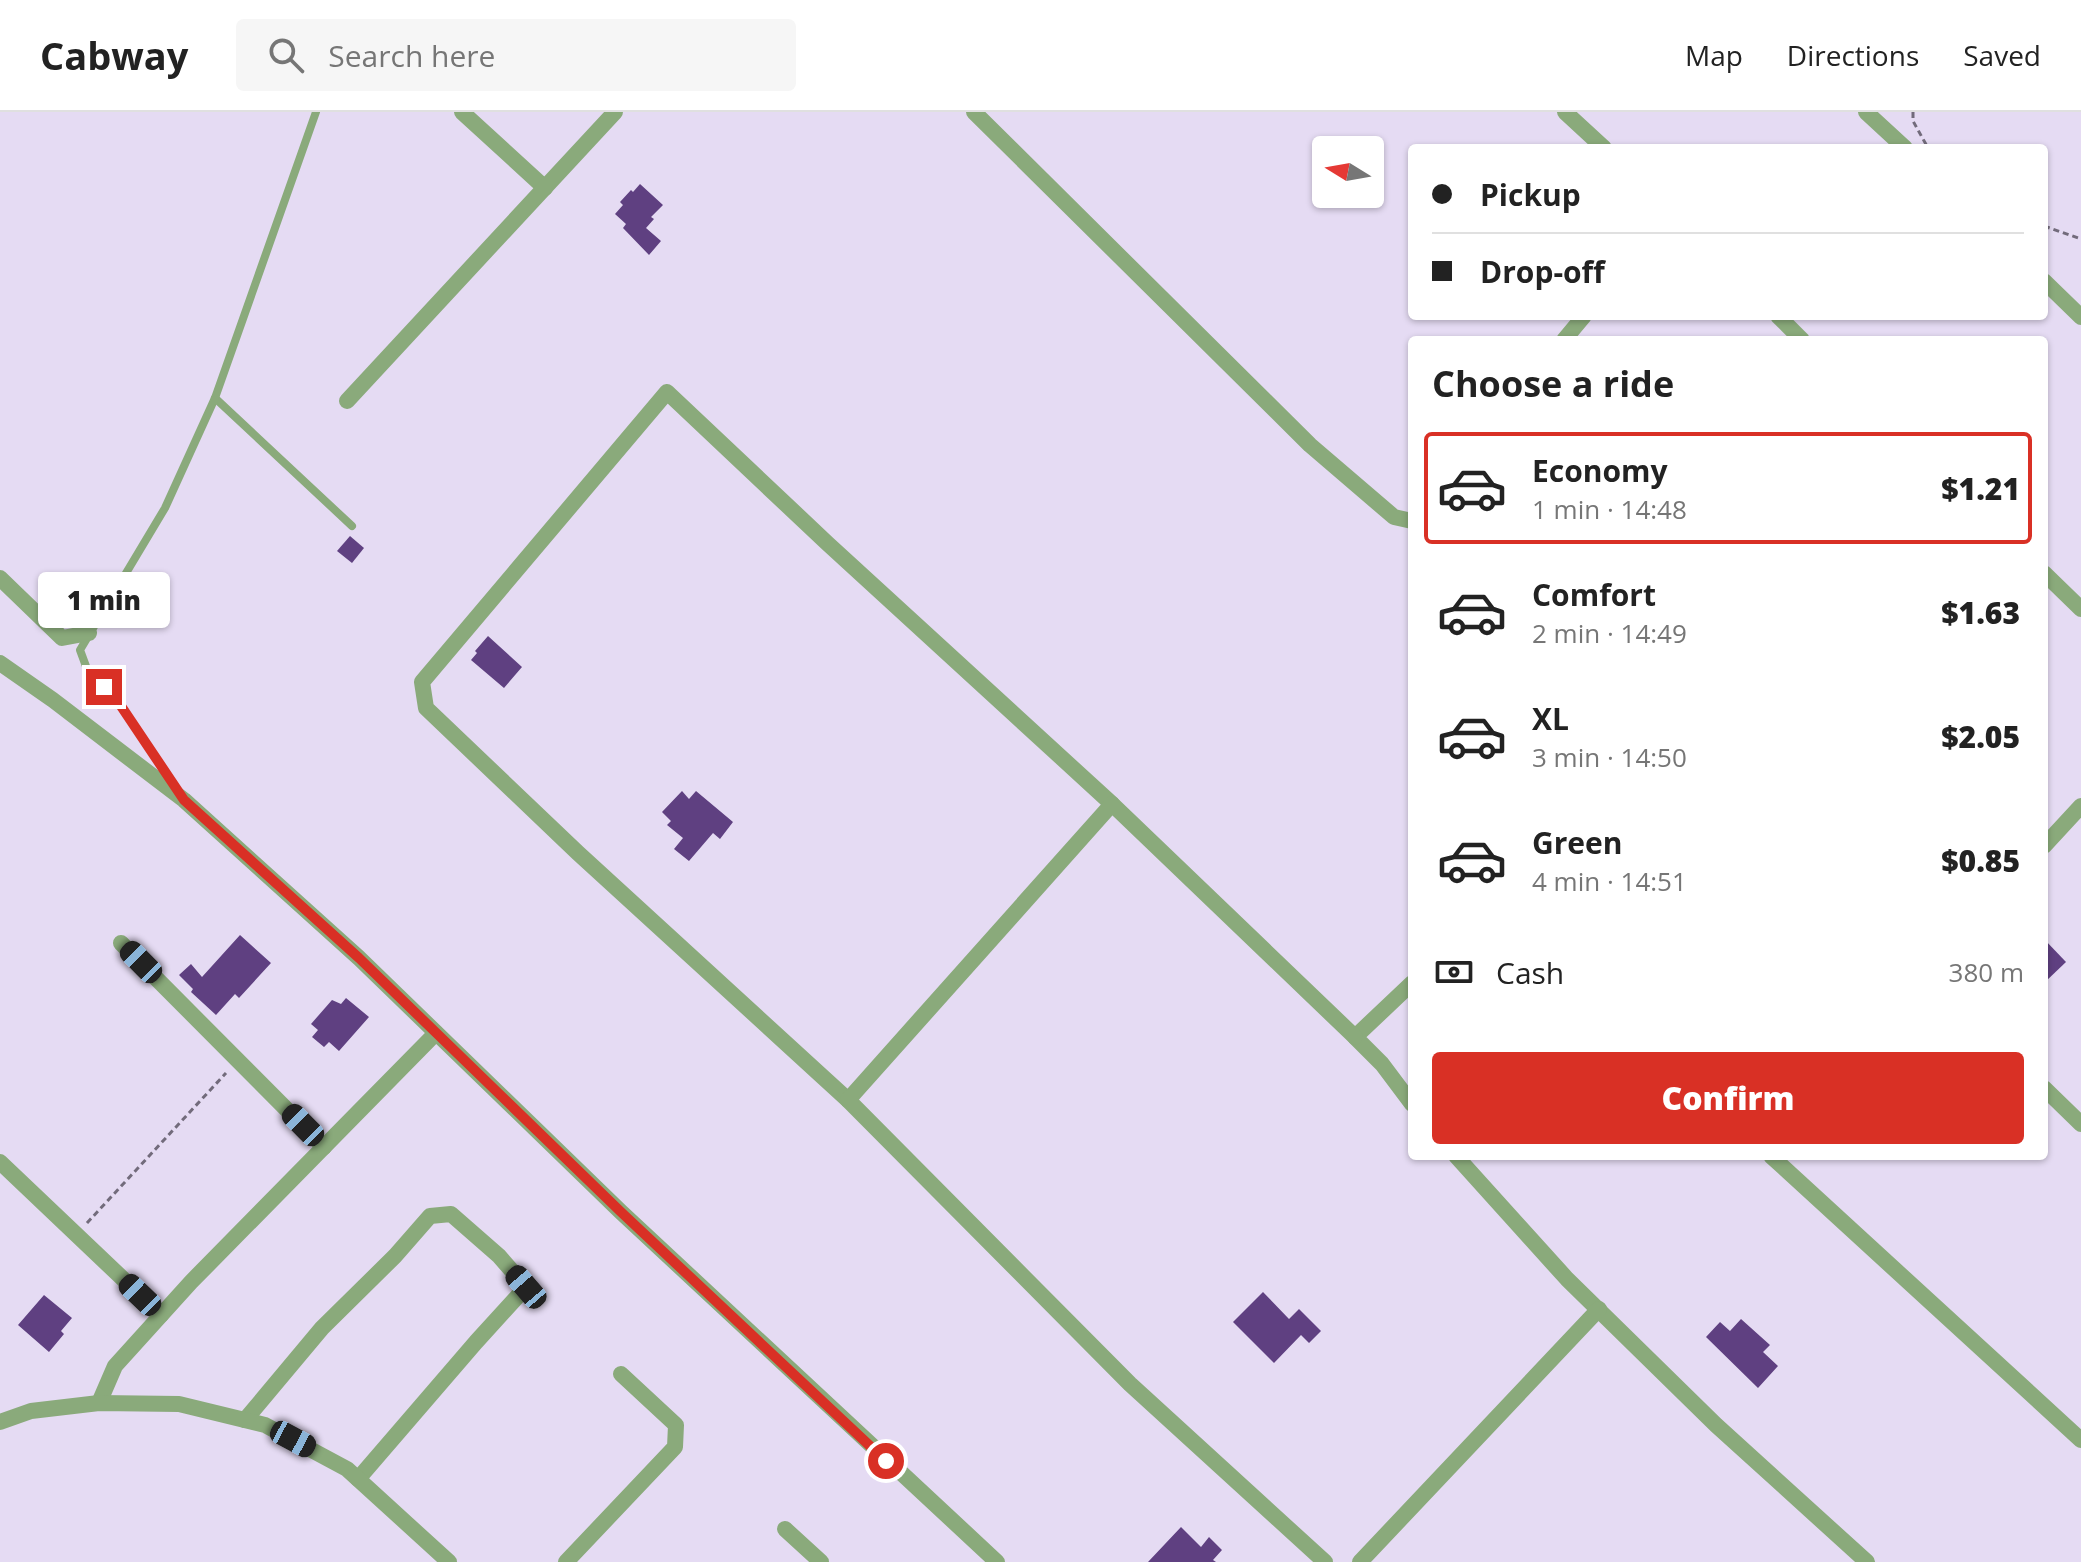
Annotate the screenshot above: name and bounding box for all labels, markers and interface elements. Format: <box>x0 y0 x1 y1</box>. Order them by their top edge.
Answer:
search box <box>236 19 796 91</box>
text: Cabway <box>40 29 188 81</box>
icon: search <box>264 33 308 77</box>
text: Search here <box>328 35 495 76</box>
text: Map <box>1685 36 1743 74</box>
text: Directions <box>1787 36 1919 74</box>
text: Saved <box>1963 36 2041 74</box>
north arrow <box>1312 136 1384 208</box>
map controls <box>1312 136 1384 208</box>
text: Pickup <box>1480 174 1581 215</box>
text: Drop-off <box>1480 251 1605 292</box>
text: Choose a ride <box>1432 359 1674 408</box>
text: Economy <box>1532 450 1668 491</box>
icon: car <box>1436 452 1508 524</box>
text: $1.21 <box>1941 468 2020 509</box>
text: 1 min · 14:48 <box>1532 491 1687 527</box>
callout: 1 min <box>38 571 170 627</box>
text: Comfort <box>1532 574 1656 615</box>
icon: car <box>1436 576 1508 648</box>
text: 1 min <box>67 582 141 618</box>
text: $1.63 <box>1941 592 2020 633</box>
text: 2 min · 14:49 <box>1532 615 1687 651</box>
route end <box>86 669 122 705</box>
text: XL <box>1532 698 1569 739</box>
icon: car <box>1436 700 1508 772</box>
text: $2.05 <box>1941 716 2020 757</box>
text: 3 min · 14:50 <box>1532 739 1687 775</box>
text: Green <box>1532 822 1623 863</box>
icon: car <box>1436 824 1508 896</box>
text: $0.85 <box>1941 840 2020 881</box>
text: 4 min · 14:51 <box>1532 863 1687 899</box>
car <box>116 937 166 987</box>
icon: cash <box>1432 950 1476 994</box>
text: Cash <box>1496 952 1564 993</box>
text: 380 m <box>1949 954 2024 990</box>
button: Confirm <box>1432 1052 2024 1144</box>
car <box>278 1100 328 1150</box>
car <box>501 1261 551 1313</box>
car <box>114 1270 166 1320</box>
car <box>266 1417 320 1461</box>
route start <box>868 1443 904 1479</box>

